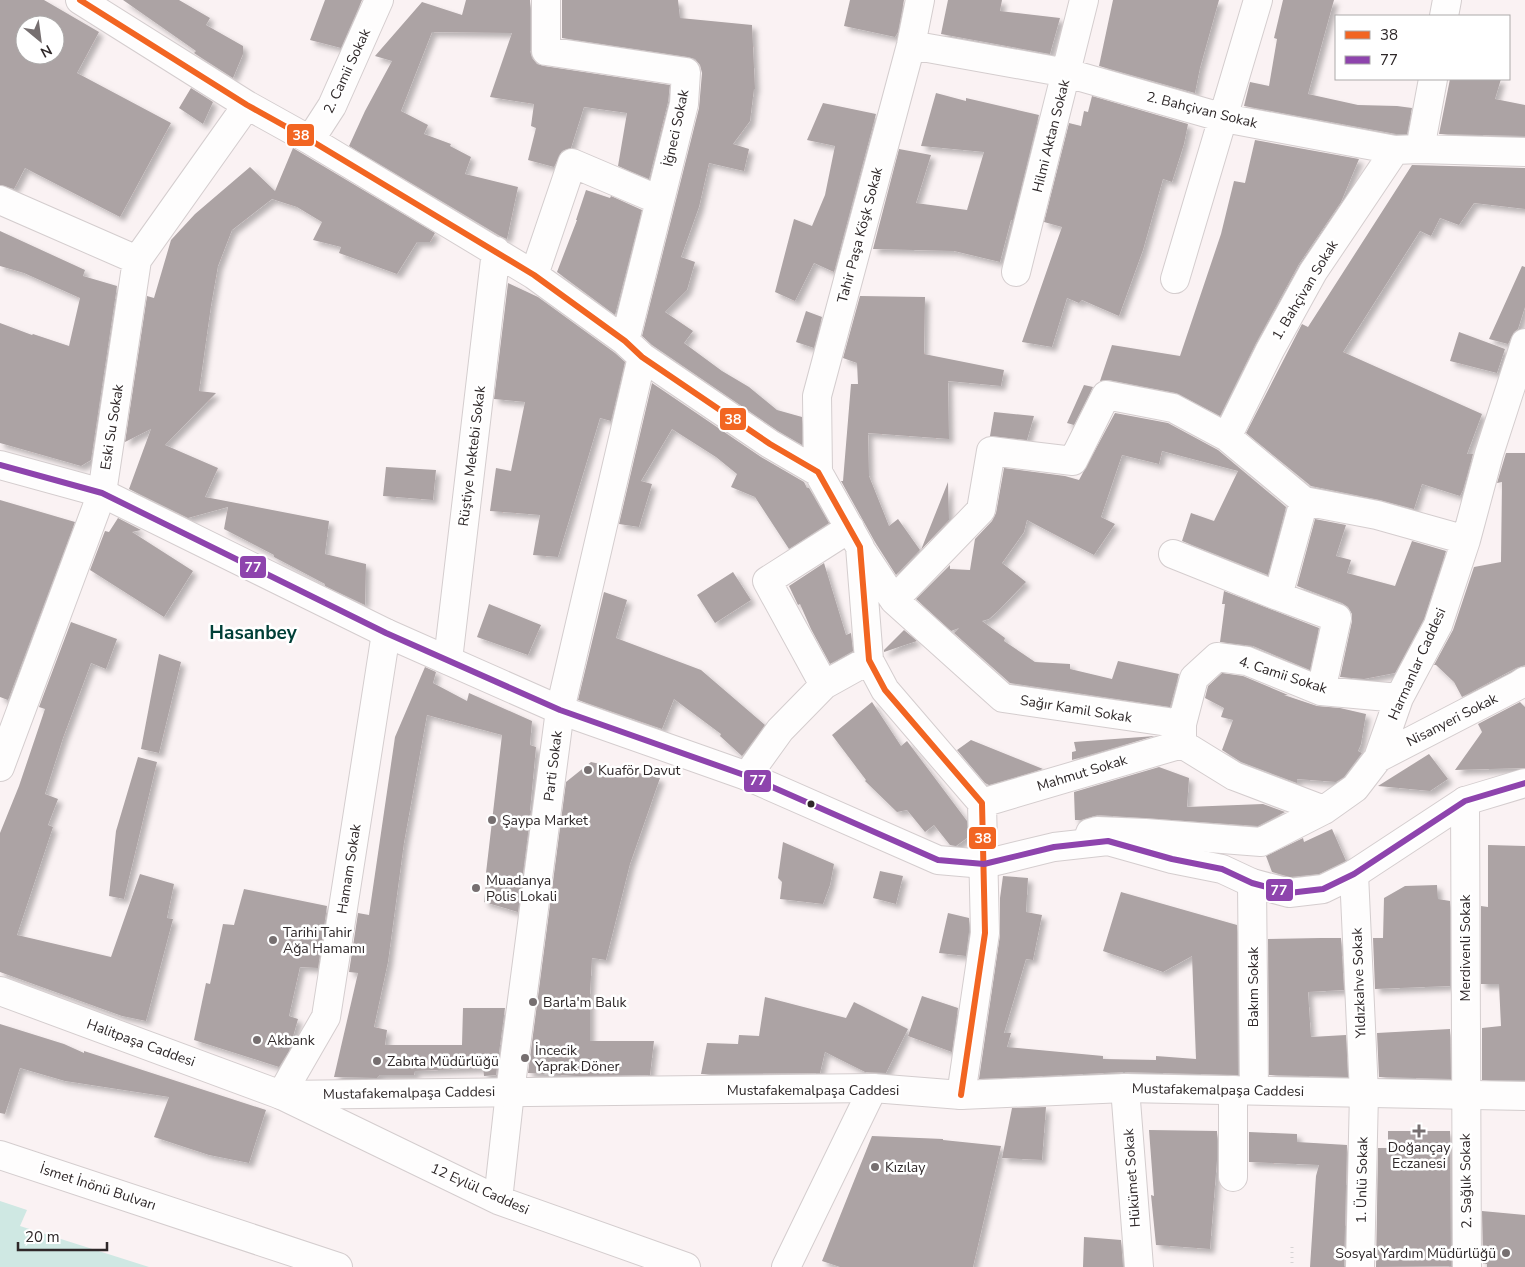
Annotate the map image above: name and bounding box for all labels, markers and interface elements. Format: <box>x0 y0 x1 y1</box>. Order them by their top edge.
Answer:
north arrow <box>15 15 65 65</box>
legend <box>1335 15 1510 80</box>
street label: 2. Camii Sokak <box>319 25 375 117</box>
text: 38 <box>1380 25 1398 45</box>
text: N <box>37 40 55 62</box>
text: 77 <box>1380 50 1398 70</box>
street label: Hilmi Aktan Sokak <box>1028 77 1074 194</box>
street label: İğneci Sokak <box>659 87 694 168</box>
street label: 2. Bahçivan Sokak <box>1145 87 1260 133</box>
line badge: 38 <box>286 123 315 147</box>
text: 38 <box>293 126 309 145</box>
street label: Tahir Paşa Köşk Sokak <box>833 164 888 305</box>
street label: 1. Bahçivan Sokak <box>1268 236 1343 344</box>
street label: Eski Su Sokak <box>96 382 128 471</box>
street label: Rüştiye Mektebi Sokak <box>454 384 490 527</box>
line badge: 38 <box>719 407 747 431</box>
text: 38 <box>725 410 741 429</box>
line badge: 77 <box>239 555 267 579</box>
text: 77 <box>245 558 261 577</box>
street label: Harmanlar Caddesi <box>1384 605 1450 723</box>
district label: Hasanbey <box>209 620 298 646</box>
street label: 4. Camii Sokak <box>1236 652 1330 699</box>
street label: Nisanyeri Sokak <box>1403 688 1502 751</box>
street label: Sağır Kamil Sokak <box>1019 691 1134 727</box>
street label: Parti Sokak <box>539 729 567 802</box>
street label: Mahmut Sokak <box>1035 750 1130 796</box>
place label: Kuaför Davut <box>598 761 681 780</box>
marker: Kuaför Davut <box>582 764 594 776</box>
line badge: 77 <box>743 769 772 793</box>
text: 77 <box>750 771 766 790</box>
unlabelled marker <box>806 799 816 809</box>
place label: Şaypa Market <box>502 811 588 830</box>
marker: Şaypa Market <box>486 814 498 826</box>
street label: Hamam Sokak <box>333 822 366 915</box>
line badge: 38 <box>968 826 997 850</box>
text: 38 <box>975 829 991 848</box>
place label: Muadanya Polis Lokali <box>486 871 557 906</box>
line badge: 77 <box>1265 878 1294 902</box>
text: 77 <box>1271 881 1287 900</box>
marker: Muadanya Polis Lokali <box>470 882 482 894</box>
street label: Merdivenli Sokak <box>1456 894 1475 1002</box>
place label: Tarihi Tahir Ağa Hamamı <box>283 923 365 958</box>
street label: Yıldızkahve Sokak <box>1348 926 1370 1040</box>
marker: Tarihi Tahir Ağa Hamamı <box>267 934 279 946</box>
street label: Bakım Sokak <box>1244 946 1263 1027</box>
place label: Barla'm Balık <box>543 993 627 1012</box>
marker: Barla'm Balık <box>527 996 539 1008</box>
street label: Halitpaşa Caddesi <box>84 1015 198 1071</box>
place label: Akbank <box>267 1031 316 1050</box>
marker: Akbank <box>251 1034 263 1046</box>
place label: İncecik Yaprak Döner <box>534 1041 619 1076</box>
place label: Zabıta Müdürlüğü <box>387 1052 499 1071</box>
marker: İncecik Yaprak Döner <box>519 1052 531 1064</box>
marker: Zabıta Müdürlüğü <box>371 1055 383 1067</box>
street label: Mustafakemalpaşa Caddesi <box>1132 1079 1304 1101</box>
street label: Mustafakemalpaşa Caddesi <box>727 1081 899 1100</box>
street label: Mustafakemalpaşa Caddesi <box>323 1082 495 1104</box>
marker: Doğançay Eczanesi <box>1413 1125 1425 1137</box>
street label: Hükümet Sokak <box>1119 1127 1145 1228</box>
street label: 2. Sağlık Sokak <box>1456 1132 1476 1229</box>
street label: 1. Ünlü Sokak <box>1352 1136 1372 1224</box>
place label: Doğançay Eczanesi <box>1388 1138 1451 1173</box>
place label: Kızılay <box>885 1158 926 1177</box>
street label: İsmet İnönü Bulvarı <box>38 1159 158 1215</box>
street label: 12 Eylül Caddesi <box>428 1159 532 1219</box>
marker: Kızılay <box>869 1161 881 1173</box>
scale bar <box>18 1220 106 1252</box>
text: 20 m <box>25 1227 60 1247</box>
place label: Sosyal Yardım Müdürlüğü <box>1335 1244 1496 1263</box>
marker: Sosyal Yardım Müdürlüğü <box>1500 1247 1512 1259</box>

